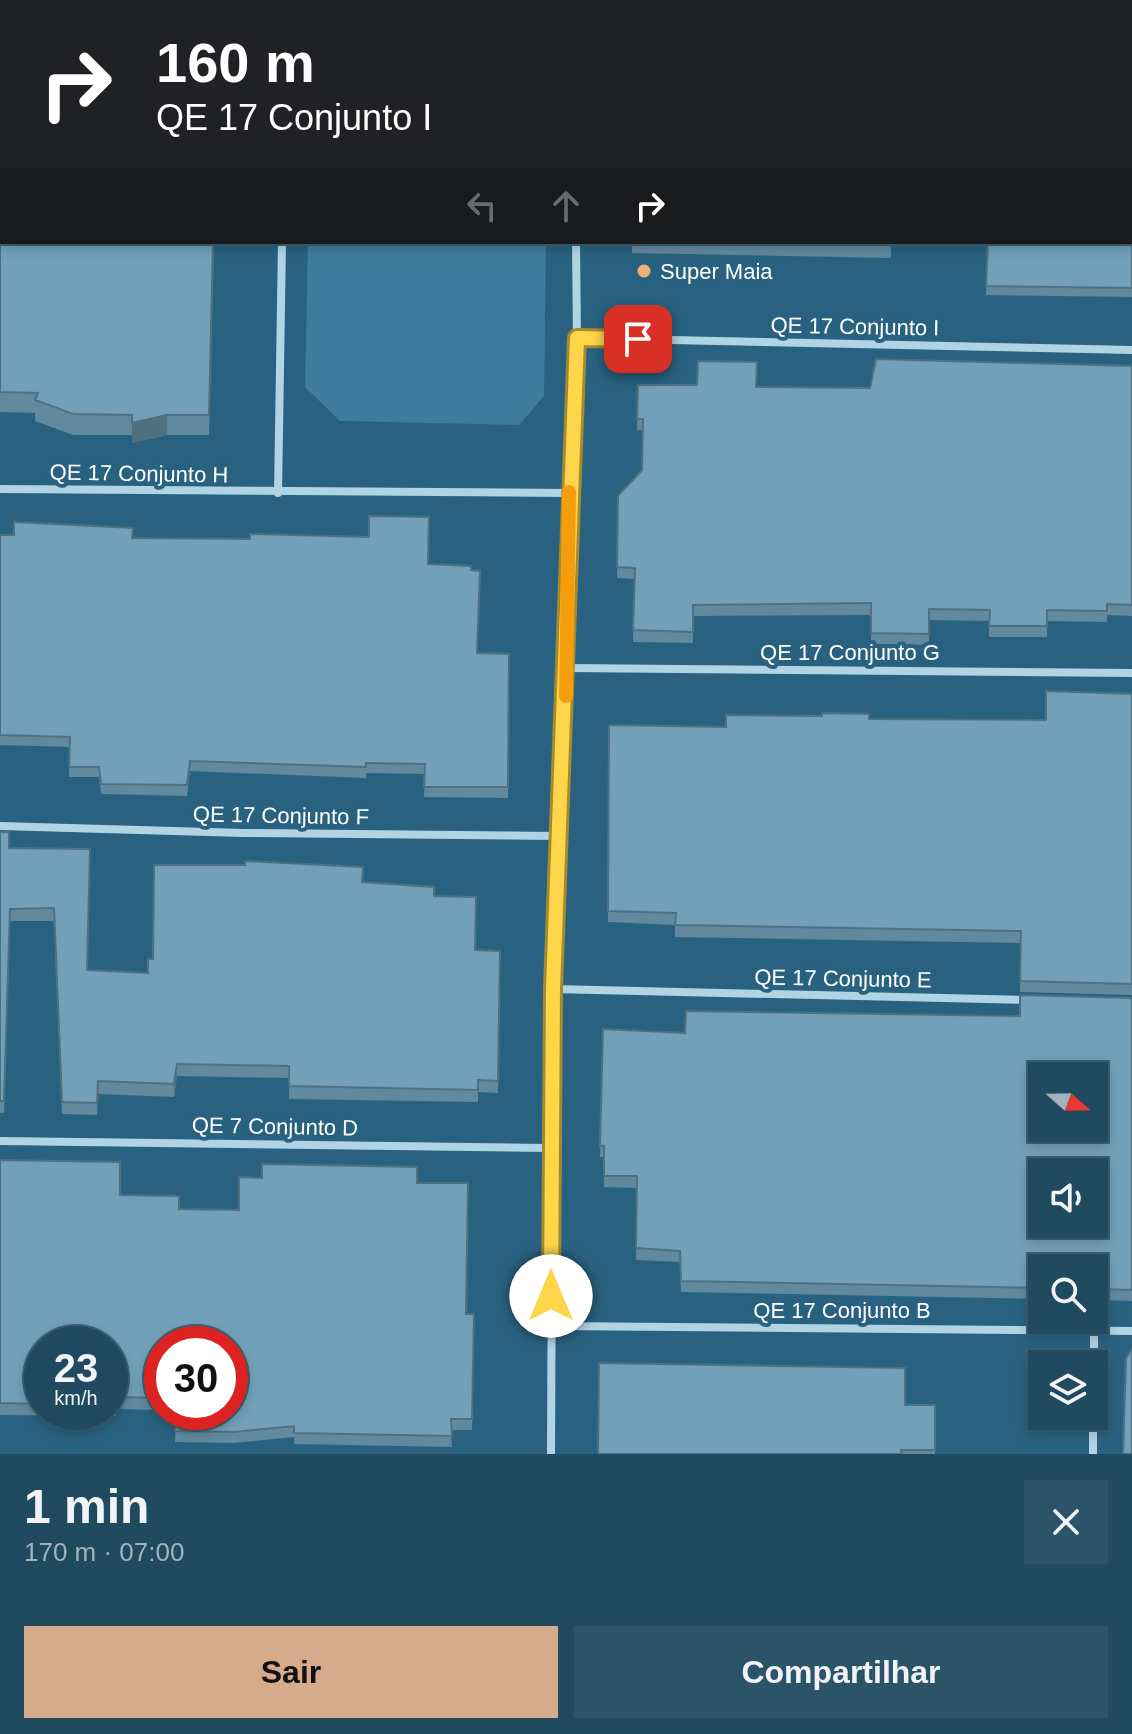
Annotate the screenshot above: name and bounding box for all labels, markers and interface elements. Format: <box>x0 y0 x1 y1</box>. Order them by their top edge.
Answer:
text: 160 m <box>156 31 315 94</box>
icon: right <box>24 32 128 136</box>
text: QE 17 Conjunto I <box>156 97 432 138</box>
icon: left <box>460 184 504 228</box>
icon: ahead <box>544 184 588 228</box>
icon: right <box>628 184 672 228</box>
place label: Super Maia <box>660 259 773 284</box>
marker: Super Maia <box>635 262 653 280</box>
pin <box>604 305 672 373</box>
street label: QE 17 Conjunto I <box>770 313 940 340</box>
icon: arrive <box>616 317 660 361</box>
street label: QE 17 Conjunto H <box>50 459 228 488</box>
street label: QE 17 Conjunto G <box>760 640 940 665</box>
street label: QE 17 Conjunto F <box>193 801 369 830</box>
street label: QE 17 Conjunto E <box>754 964 932 993</box>
north arrow <box>1028 1062 1108 1142</box>
map controls <box>1028 1062 1108 1430</box>
street label: QE 7 Conjunto D <box>192 1113 358 1140</box>
button: sound <box>1028 1158 1108 1238</box>
position arrow <box>509 1254 593 1338</box>
button: search <box>1028 1254 1108 1334</box>
street label: QE 17 Conjunto B <box>753 1298 931 1323</box>
speed limit sign: 30 <box>144 1326 248 1430</box>
text: 23 <box>54 1346 98 1390</box>
button: layers <box>1028 1350 1108 1430</box>
text: km/h <box>54 1387 98 1409</box>
text: 1 min <box>24 1480 149 1533</box>
button: close <box>1024 1480 1108 1564</box>
text: 170 m · 07:00 <box>24 1537 184 1567</box>
button: Sair <box>24 1626 558 1718</box>
button: Compartilhar <box>574 1626 1108 1718</box>

